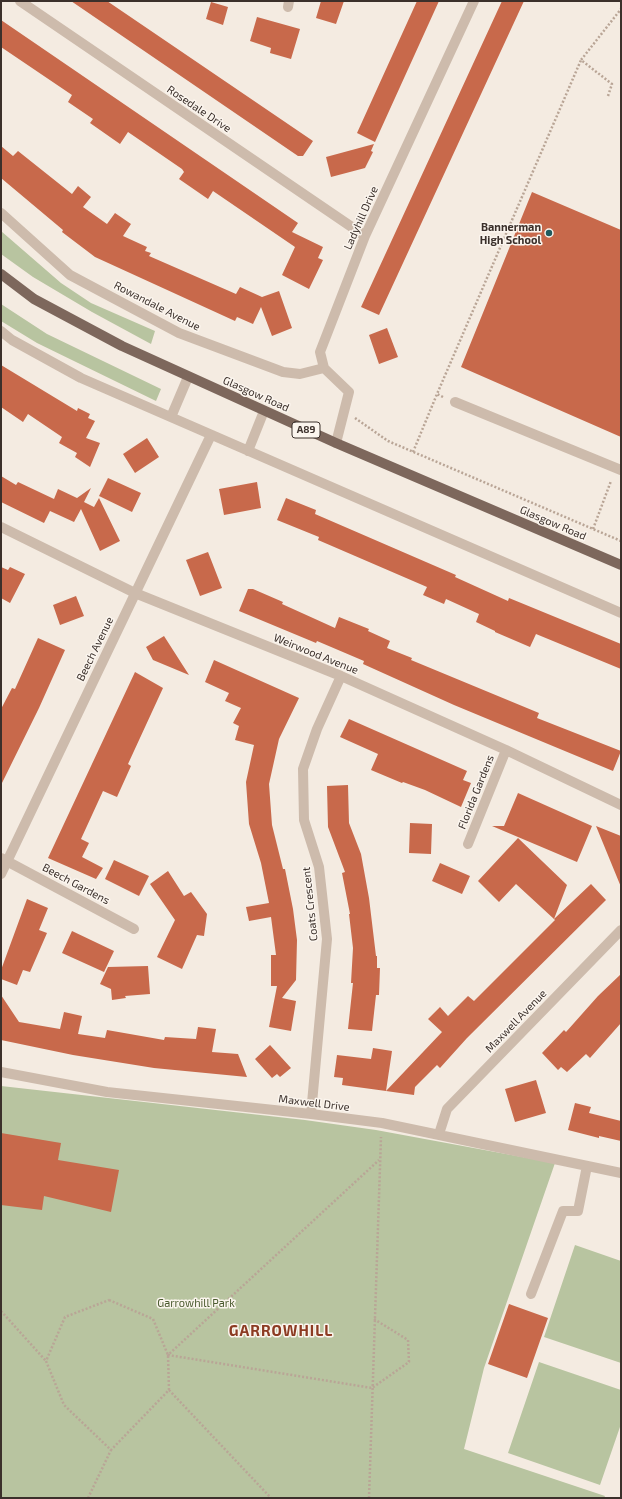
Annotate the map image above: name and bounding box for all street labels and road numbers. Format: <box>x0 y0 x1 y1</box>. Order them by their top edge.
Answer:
street label: Rosedale Drive <box>164 83 234 135</box>
street label: Ladyhill Drive <box>341 184 381 252</box>
street label: Rowandale Avenue <box>112 278 202 334</box>
street label: Glasgow Road <box>221 374 291 414</box>
road number: A89 <box>292 422 320 438</box>
street label: Glasgow Road <box>518 503 588 543</box>
street label: Beech Avenue <box>74 615 116 683</box>
street label: Weirwood Avenue <box>272 631 360 677</box>
street label: Florida Gardens <box>455 753 497 831</box>
street label: Beech Gardens <box>40 861 112 907</box>
street label: Coats Crescent <box>300 866 320 942</box>
street label: Maxwell Avenue <box>483 987 549 1055</box>
street label: Maxwell Drive <box>278 1092 350 1114</box>

